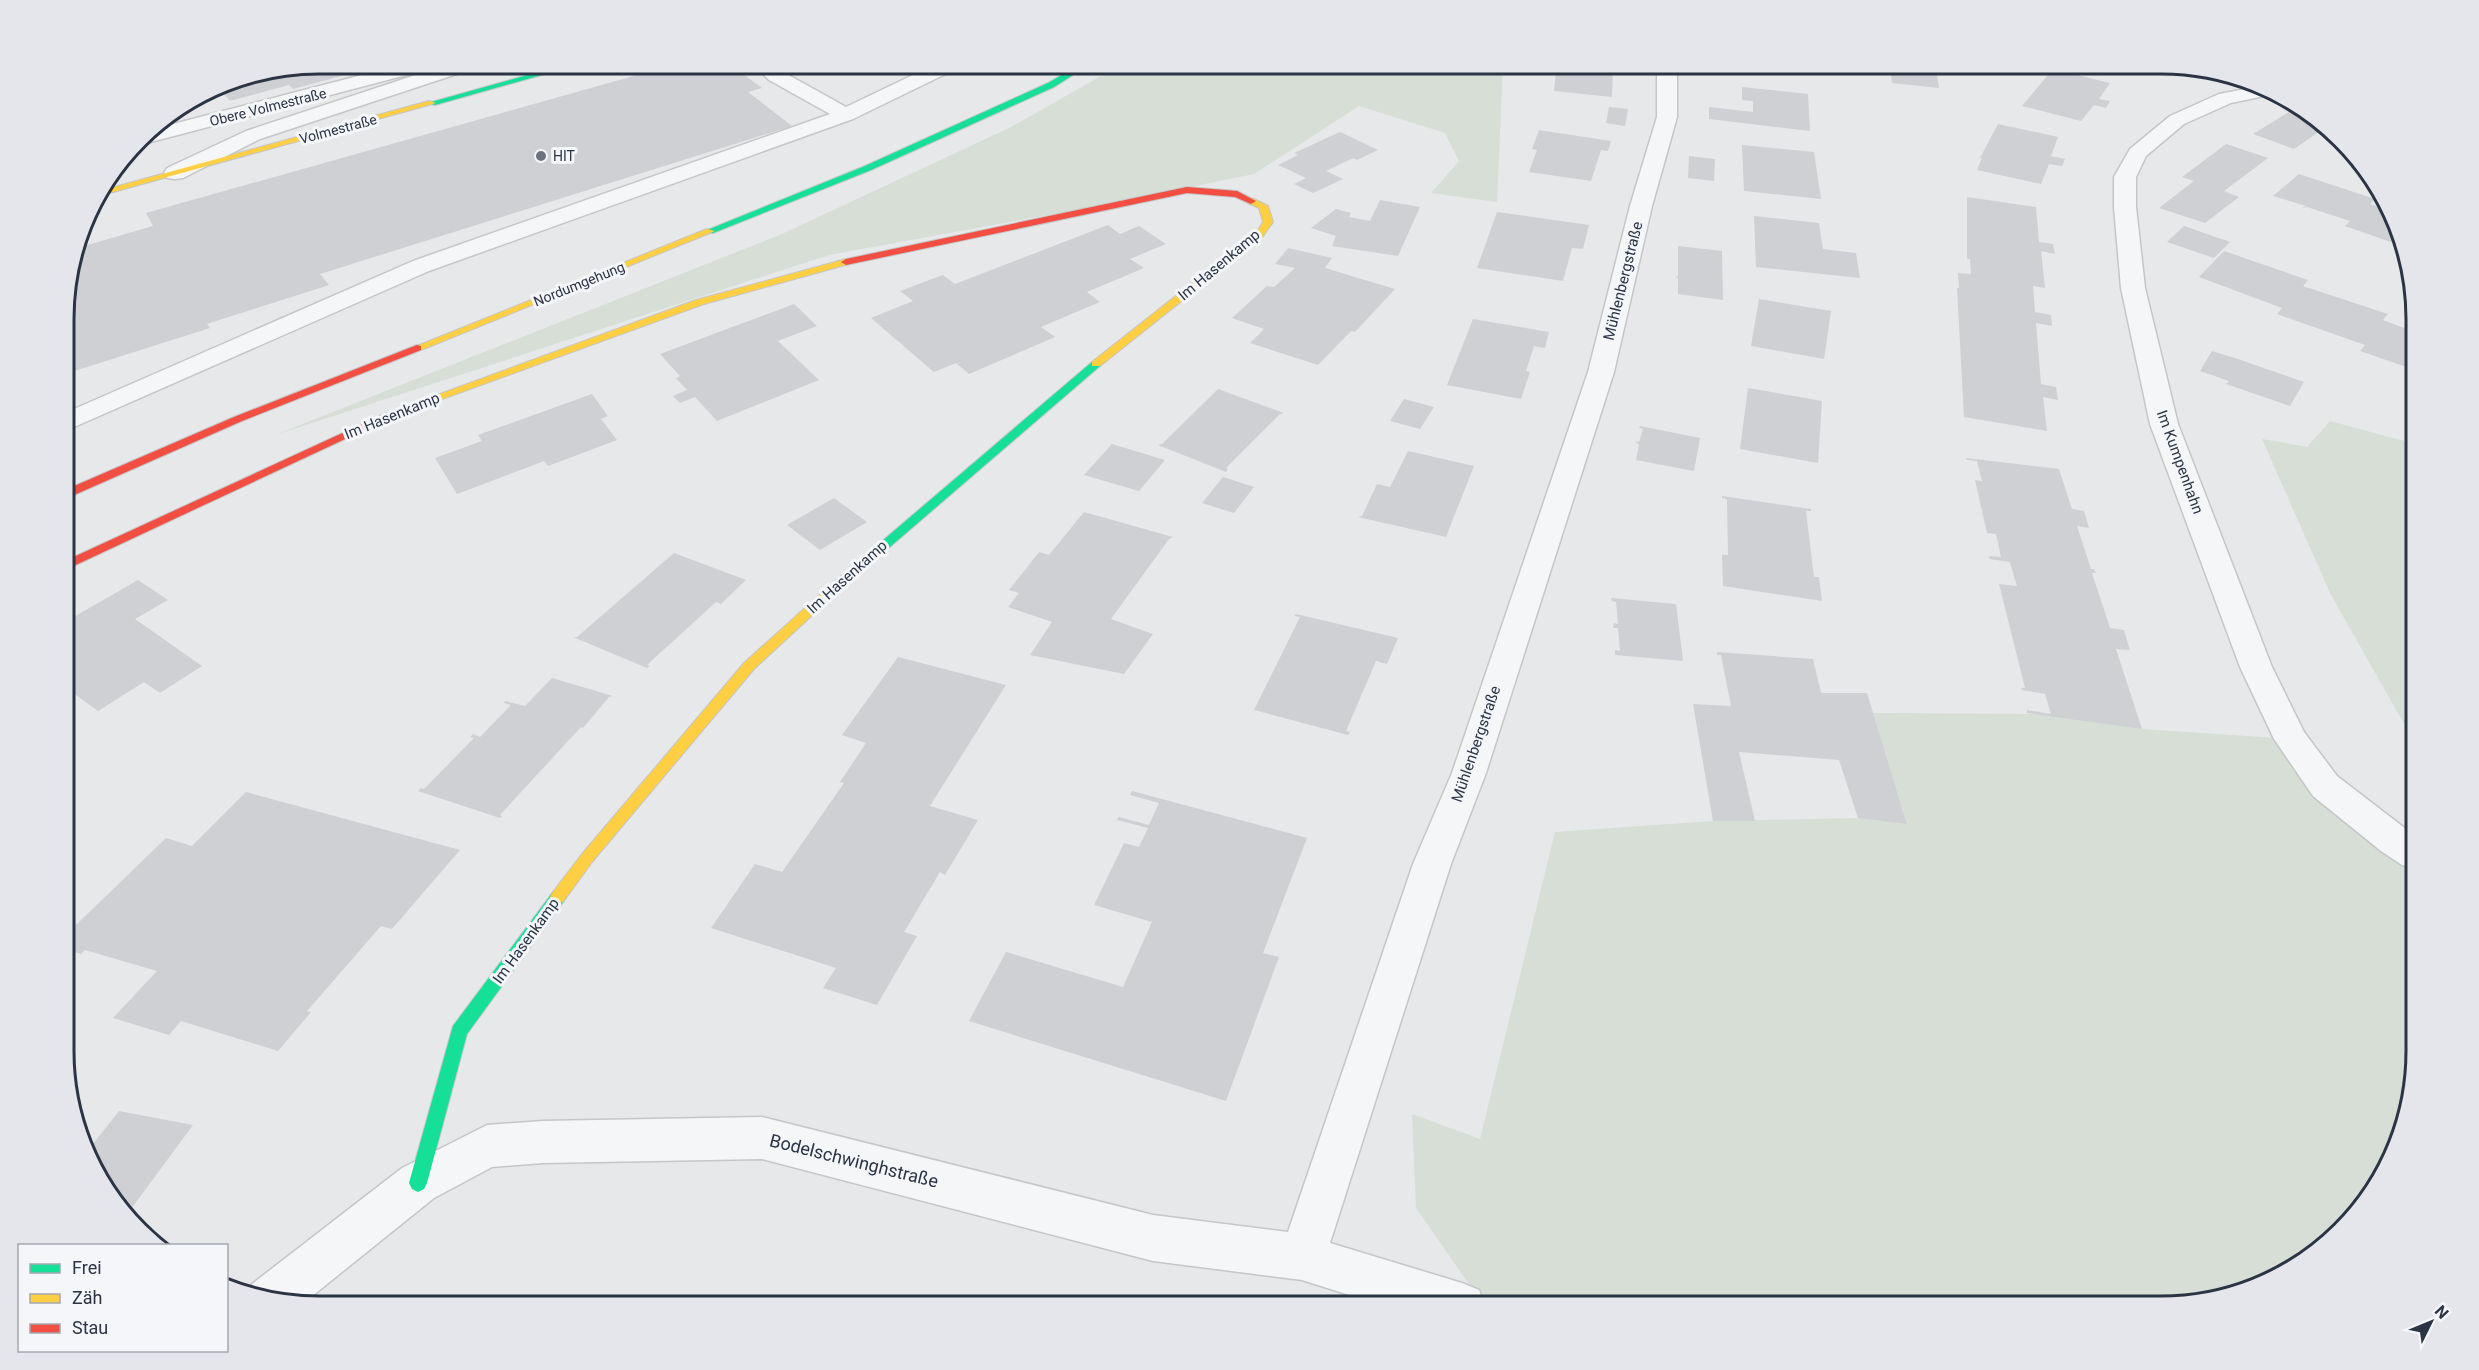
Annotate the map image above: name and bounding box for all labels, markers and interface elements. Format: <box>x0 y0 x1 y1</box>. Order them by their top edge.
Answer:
street label: Obere Volmestraße <box>208 85 328 129</box>
street label: Volmestraße <box>298 111 378 147</box>
place label: HIT <box>553 148 576 164</box>
marker: HIT <box>534 149 548 163</box>
street label: Mühlenbergstraße <box>1600 220 1646 342</box>
street label: Im Hasenkamp <box>1174 226 1264 304</box>
street label: Nordumgehung <box>531 258 627 310</box>
street label: Im Hasenkamp <box>342 389 442 443</box>
street label: Im Kumpenhahn <box>2153 408 2207 516</box>
street label: Im Hasenkamp <box>803 536 891 618</box>
street label: Mühlenbergstraße <box>1448 683 1504 804</box>
street label: Im Hasenkamp <box>489 895 563 987</box>
street label: Bodelschwinghstraße <box>768 1129 941 1192</box>
legend <box>18 1244 228 1352</box>
text: Frei <box>72 1257 102 1278</box>
text: Zäh <box>72 1287 103 1308</box>
north arrow <box>2401 1292 2461 1352</box>
text: N <box>2431 1302 2452 1323</box>
text: Stau <box>72 1317 108 1338</box>

